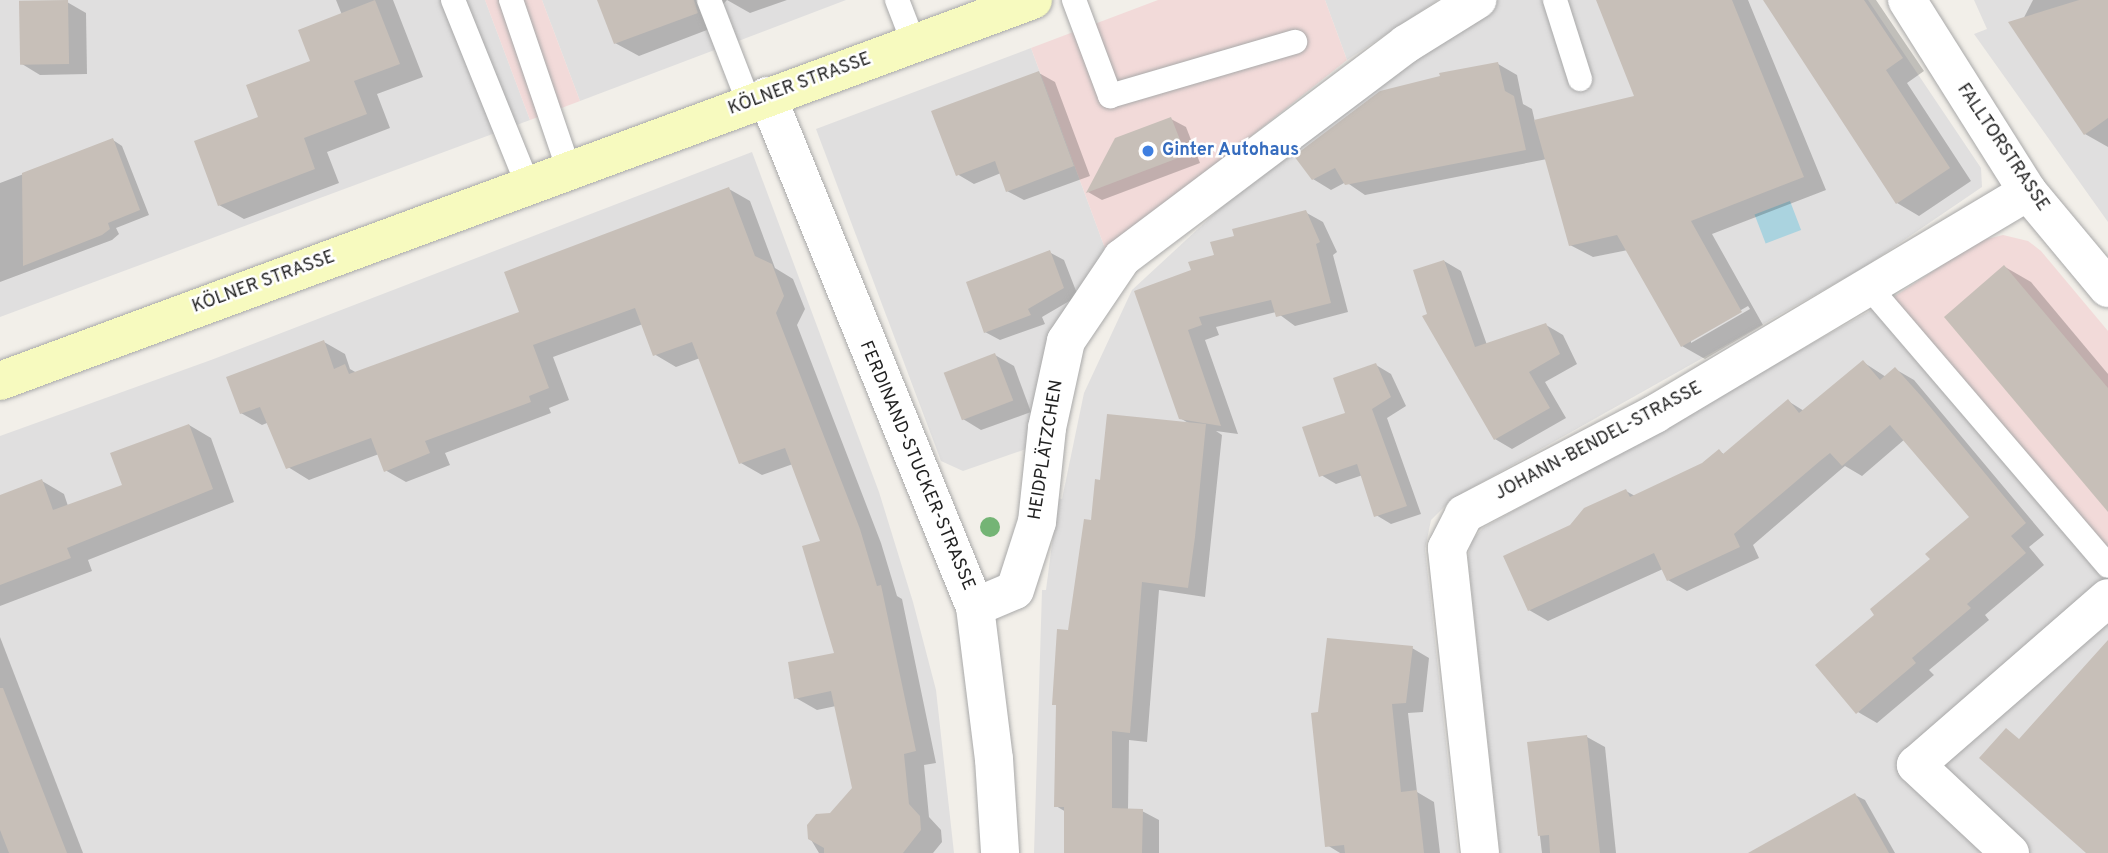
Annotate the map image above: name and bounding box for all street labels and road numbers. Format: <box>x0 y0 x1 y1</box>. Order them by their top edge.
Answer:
street label: KÖLNER STRASSE <box>726 49 874 121</box>
street label: FALLTORSTRASSE <box>1951 80 2053 216</box>
street label: KÖLNER STRASSE <box>190 247 338 319</box>
street label: FERDINAND-STUCKER-STRASSE <box>854 338 978 594</box>
street label: HEIDPLÄTZCHEN <box>1025 378 1069 522</box>
street label: JOHANN-BENDEL-STRASSE <box>1492 378 1706 506</box>

